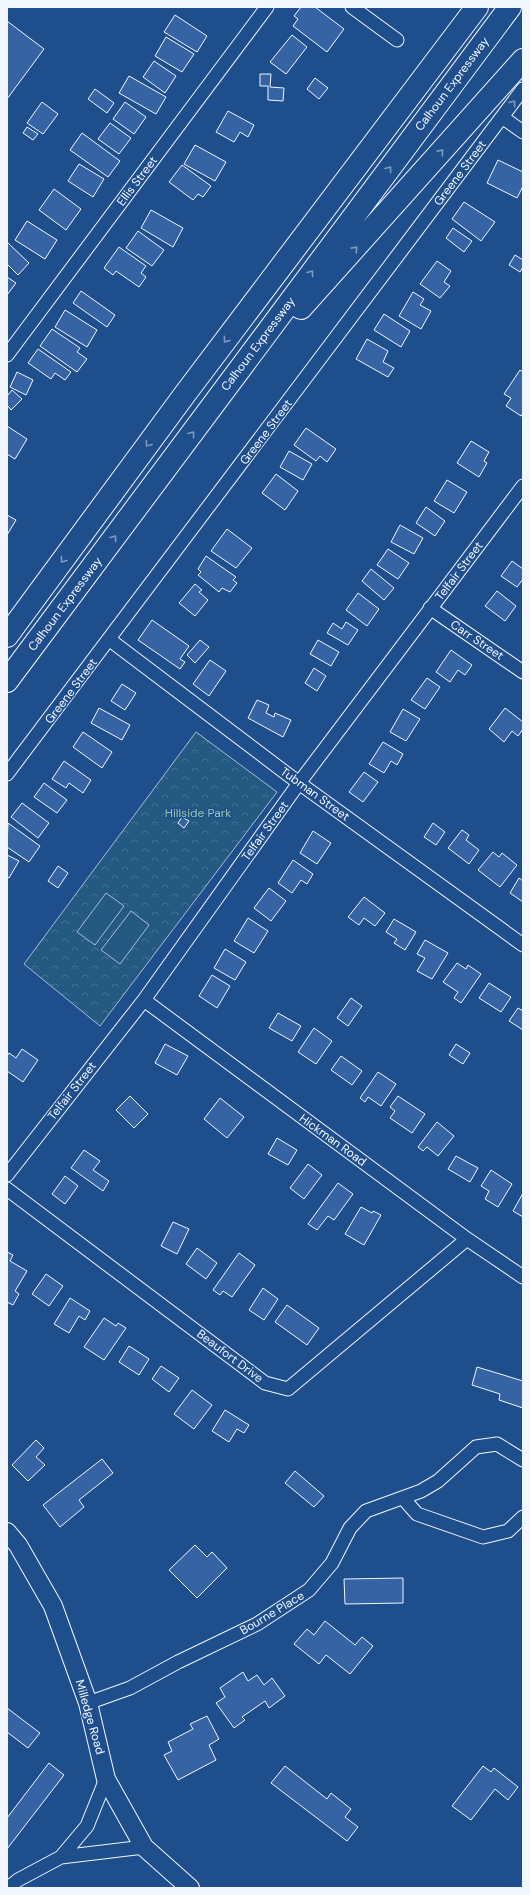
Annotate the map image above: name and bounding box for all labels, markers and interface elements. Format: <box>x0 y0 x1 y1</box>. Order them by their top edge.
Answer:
street label: Calhoun Expressway <box>411 33 493 134</box>
one-way arrow <box>508 101 515 108</box>
street label: Greene Street <box>430 137 490 209</box>
one-way arrow <box>437 149 444 157</box>
street label: Ellis Street <box>113 153 161 209</box>
one-way arrow <box>384 166 392 173</box>
one-way arrow <box>350 246 357 254</box>
one-way arrow <box>307 271 314 278</box>
street label: Calhoun Expressway <box>217 293 299 394</box>
one-way arrow <box>223 336 231 343</box>
street label: Greene Street <box>236 396 296 468</box>
one-way arrow <box>187 431 194 438</box>
one-way arrow <box>146 440 153 447</box>
one-way arrow <box>109 535 116 542</box>
street label: Telfair Street <box>432 538 487 604</box>
street label: Calhoun Expressway <box>24 553 106 654</box>
one-way arrow <box>61 556 68 563</box>
street label: Carr Street <box>447 616 507 664</box>
street label: Greene Street <box>41 655 101 727</box>
street label: Tubman Street <box>277 763 353 825</box>
street label: Telfair Street <box>238 798 292 864</box>
park label: Hillside Park <box>165 805 231 821</box>
street label: Telfair Street <box>44 1058 100 1124</box>
street label: Hickman Road <box>296 1110 370 1170</box>
street label: Beaufort Drive <box>194 1326 267 1386</box>
street label: Bourne Place <box>237 1587 307 1639</box>
street label: Milledge Road <box>72 1678 108 1756</box>

